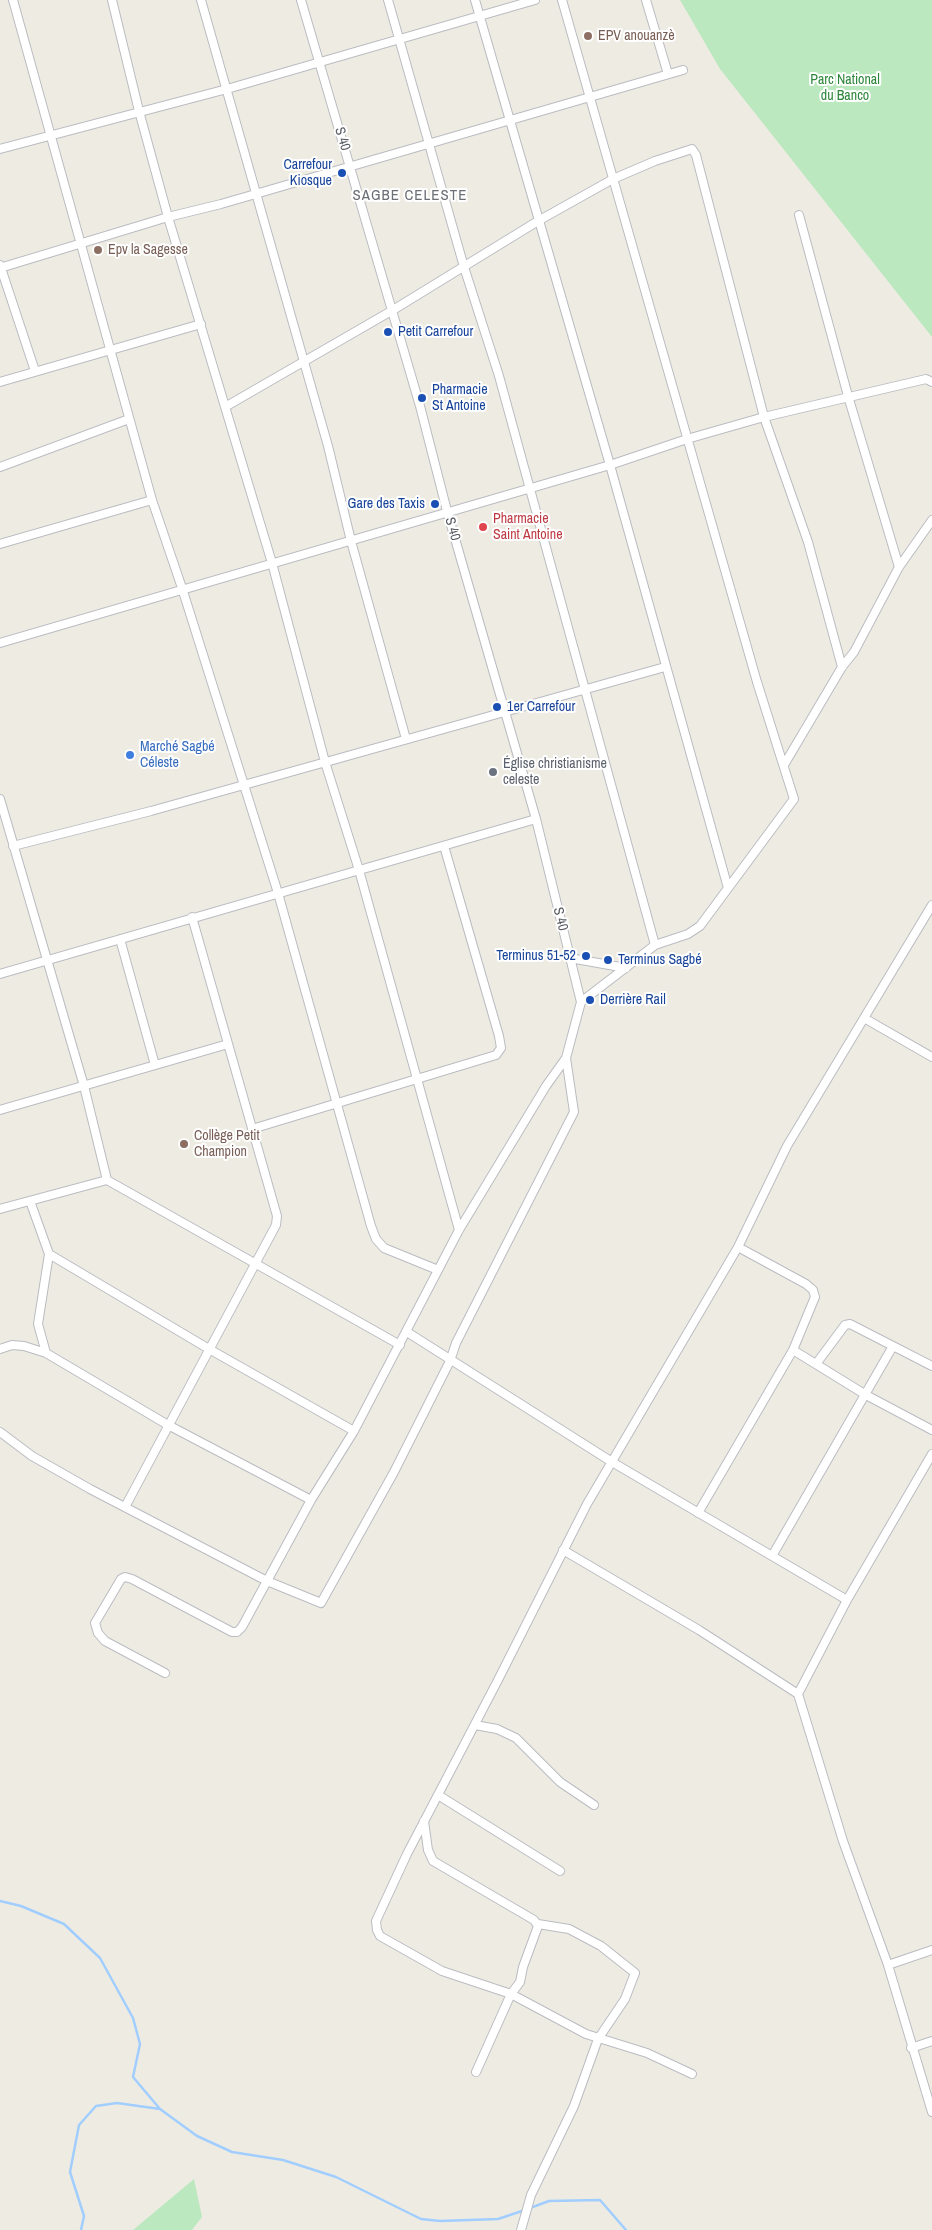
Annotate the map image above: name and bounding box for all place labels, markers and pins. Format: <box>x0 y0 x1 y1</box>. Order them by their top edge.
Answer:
place label: EPV anouanzè <box>598 28 675 44</box>
marker: EPV anouanzè <box>582 30 594 42</box>
place label: Carrefour Kiosque <box>284 157 332 190</box>
marker: Carrefour Kiosque <box>336 167 348 179</box>
place label: Epv la Sagesse <box>108 242 188 258</box>
marker: Epv la Sagesse <box>92 244 104 256</box>
place label: Petit Carrefour <box>398 324 473 340</box>
marker: Petit Carrefour <box>382 326 394 338</box>
place label: Pharmacie St Antoine <box>432 382 488 414</box>
marker: Pharmacie St Antoine <box>416 392 428 404</box>
place label: Gare des Taxis <box>348 496 425 512</box>
marker: Gare des Taxis <box>429 498 441 510</box>
place label: Pharmacie Saint Antoine <box>493 511 563 544</box>
marker: Pharmacie Saint Antoine <box>477 521 489 533</box>
place label: 1er Carrefour <box>507 699 575 715</box>
marker: 1er Carrefour <box>491 701 503 713</box>
place label: Marché Sagbé Céleste <box>140 739 215 772</box>
marker: Marché Sagbé Céleste <box>124 749 136 761</box>
place label: Église christianisme celeste <box>503 756 607 789</box>
marker: Église christianisme celeste <box>487 766 499 778</box>
place label: Terminus 51-52 <box>496 948 576 964</box>
marker: Terminus 51-52 <box>580 950 592 962</box>
place label: Terminus Sagbé <box>618 952 702 968</box>
marker: Terminus Sagbé <box>602 954 614 966</box>
place label: Derrière Rail <box>600 992 666 1008</box>
marker: Derrière Rail <box>584 994 596 1006</box>
place label: Collège Petit Champion <box>194 1128 260 1160</box>
marker: Collège Petit Champion <box>178 1138 190 1150</box>

